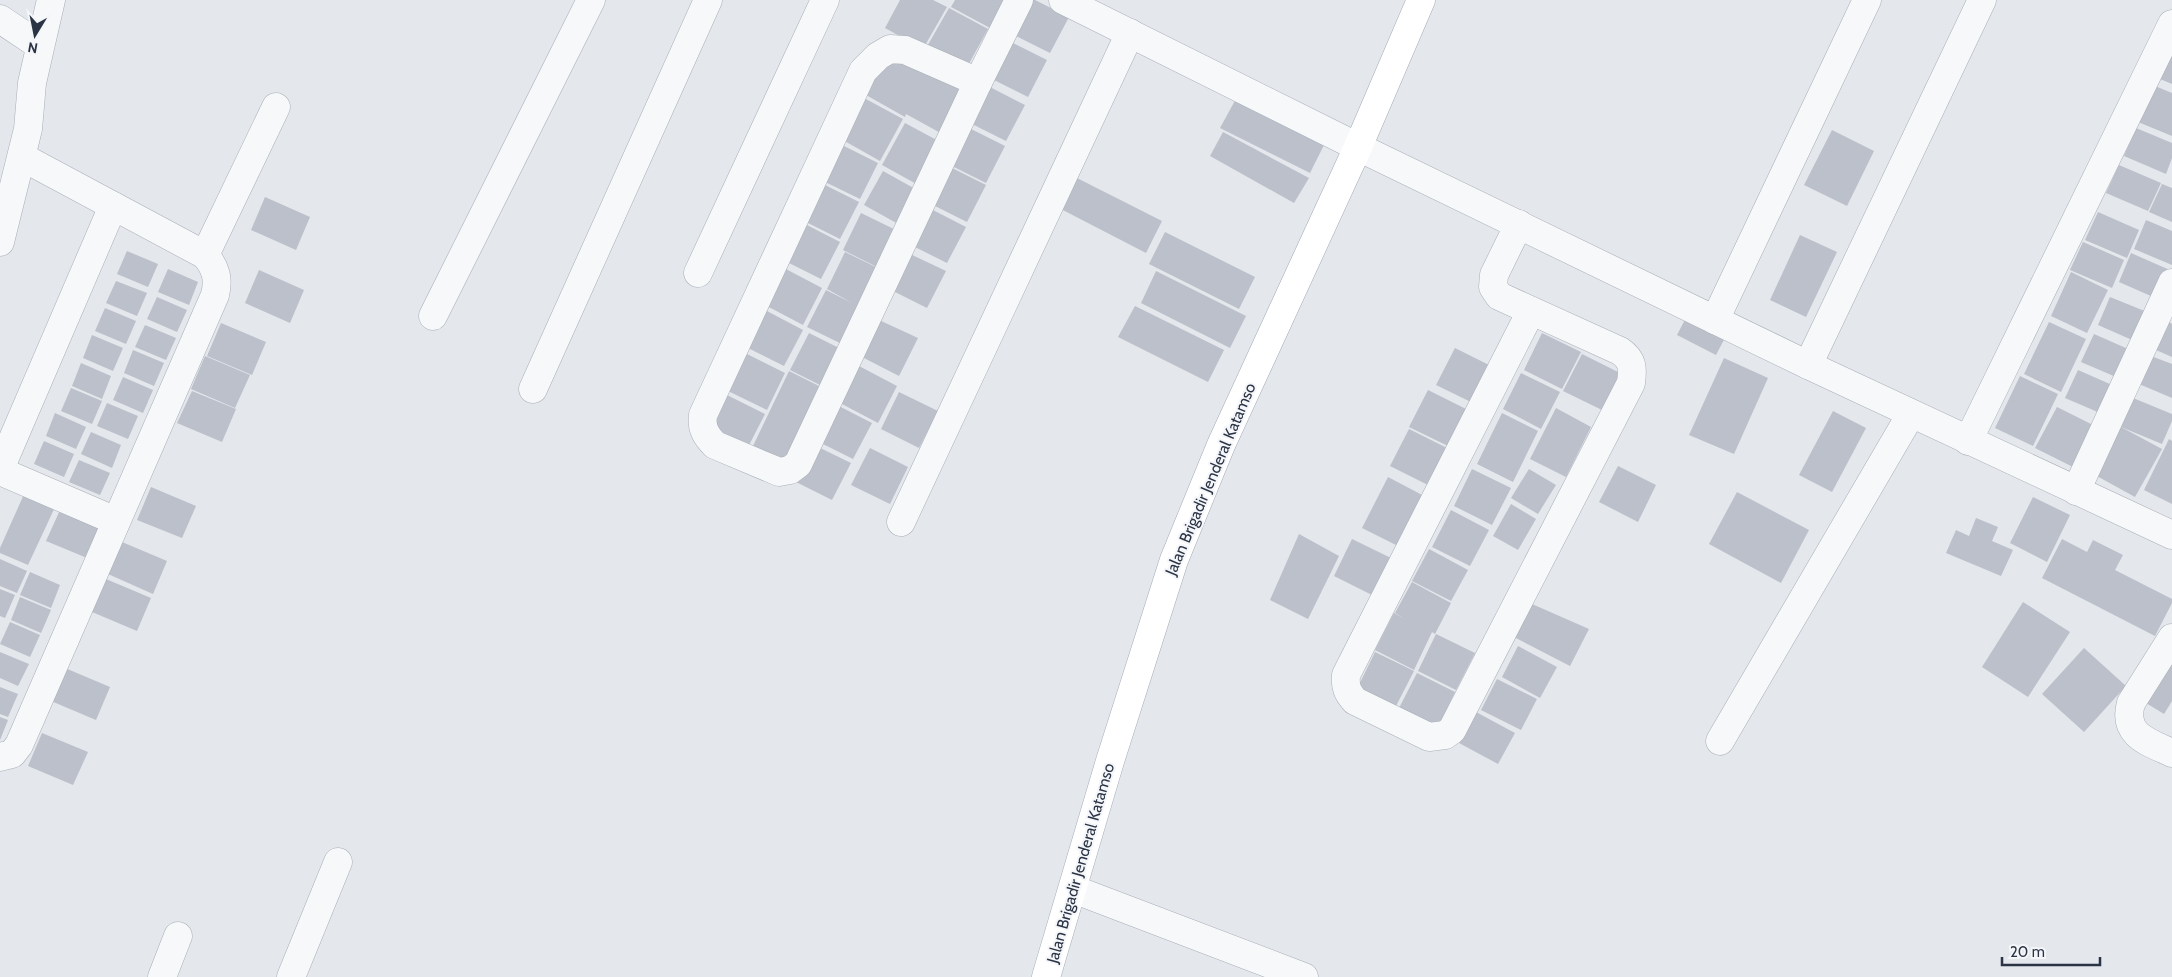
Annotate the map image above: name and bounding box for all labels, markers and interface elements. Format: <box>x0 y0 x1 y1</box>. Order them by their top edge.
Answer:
north arrow <box>10 10 60 60</box>
text: N <box>26 38 39 58</box>
street label: Jalan Brigadir Jenderal Katamso <box>1161 380 1260 579</box>
street label: Jalan Brigadir Jenderal Katamso <box>1043 761 1118 966</box>
scale bar <box>2002 934 2100 966</box>
text: 20 m <box>2010 943 2045 961</box>

